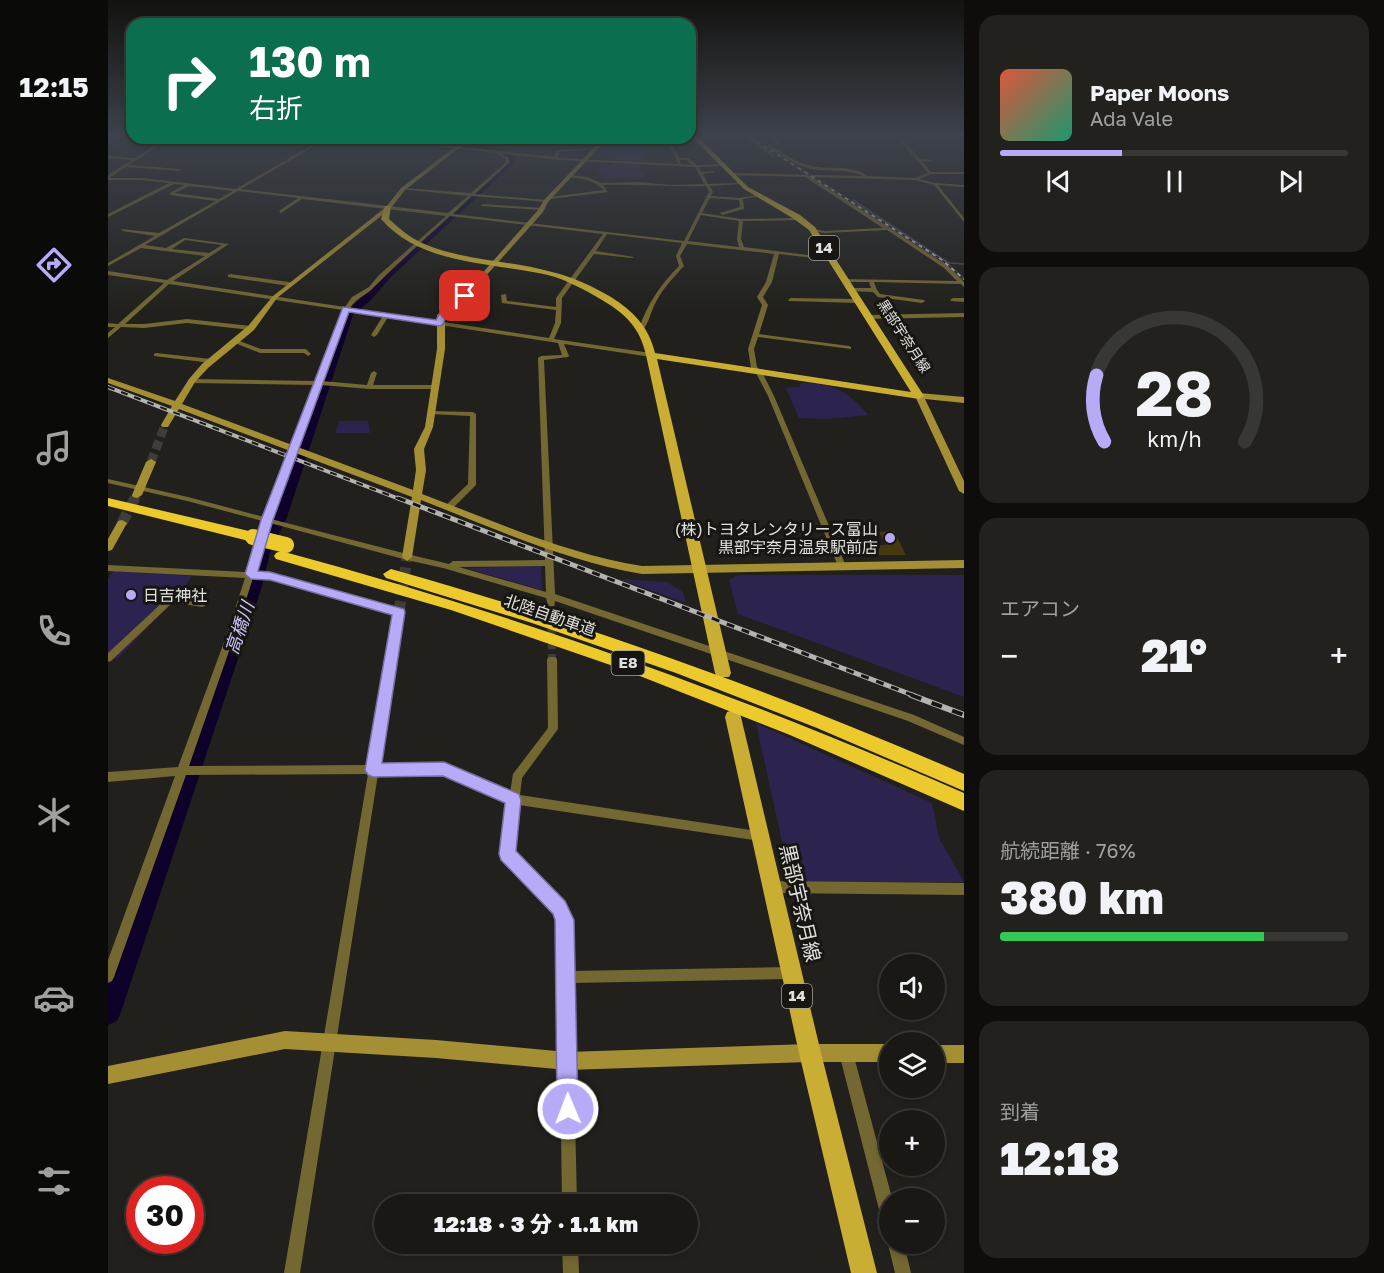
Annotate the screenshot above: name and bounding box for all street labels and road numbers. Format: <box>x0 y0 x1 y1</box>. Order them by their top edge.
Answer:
road number: 14 <box>809 236 839 260</box>
street label: 黒部宇奈月線 <box>874 296 934 376</box>
street label: 北陸自動車道 <box>501 590 599 640</box>
road number: E8 <box>612 651 644 675</box>
street label: 黒部宇奈月線 <box>776 842 826 964</box>
road number: 14 <box>782 984 812 1008</box>

